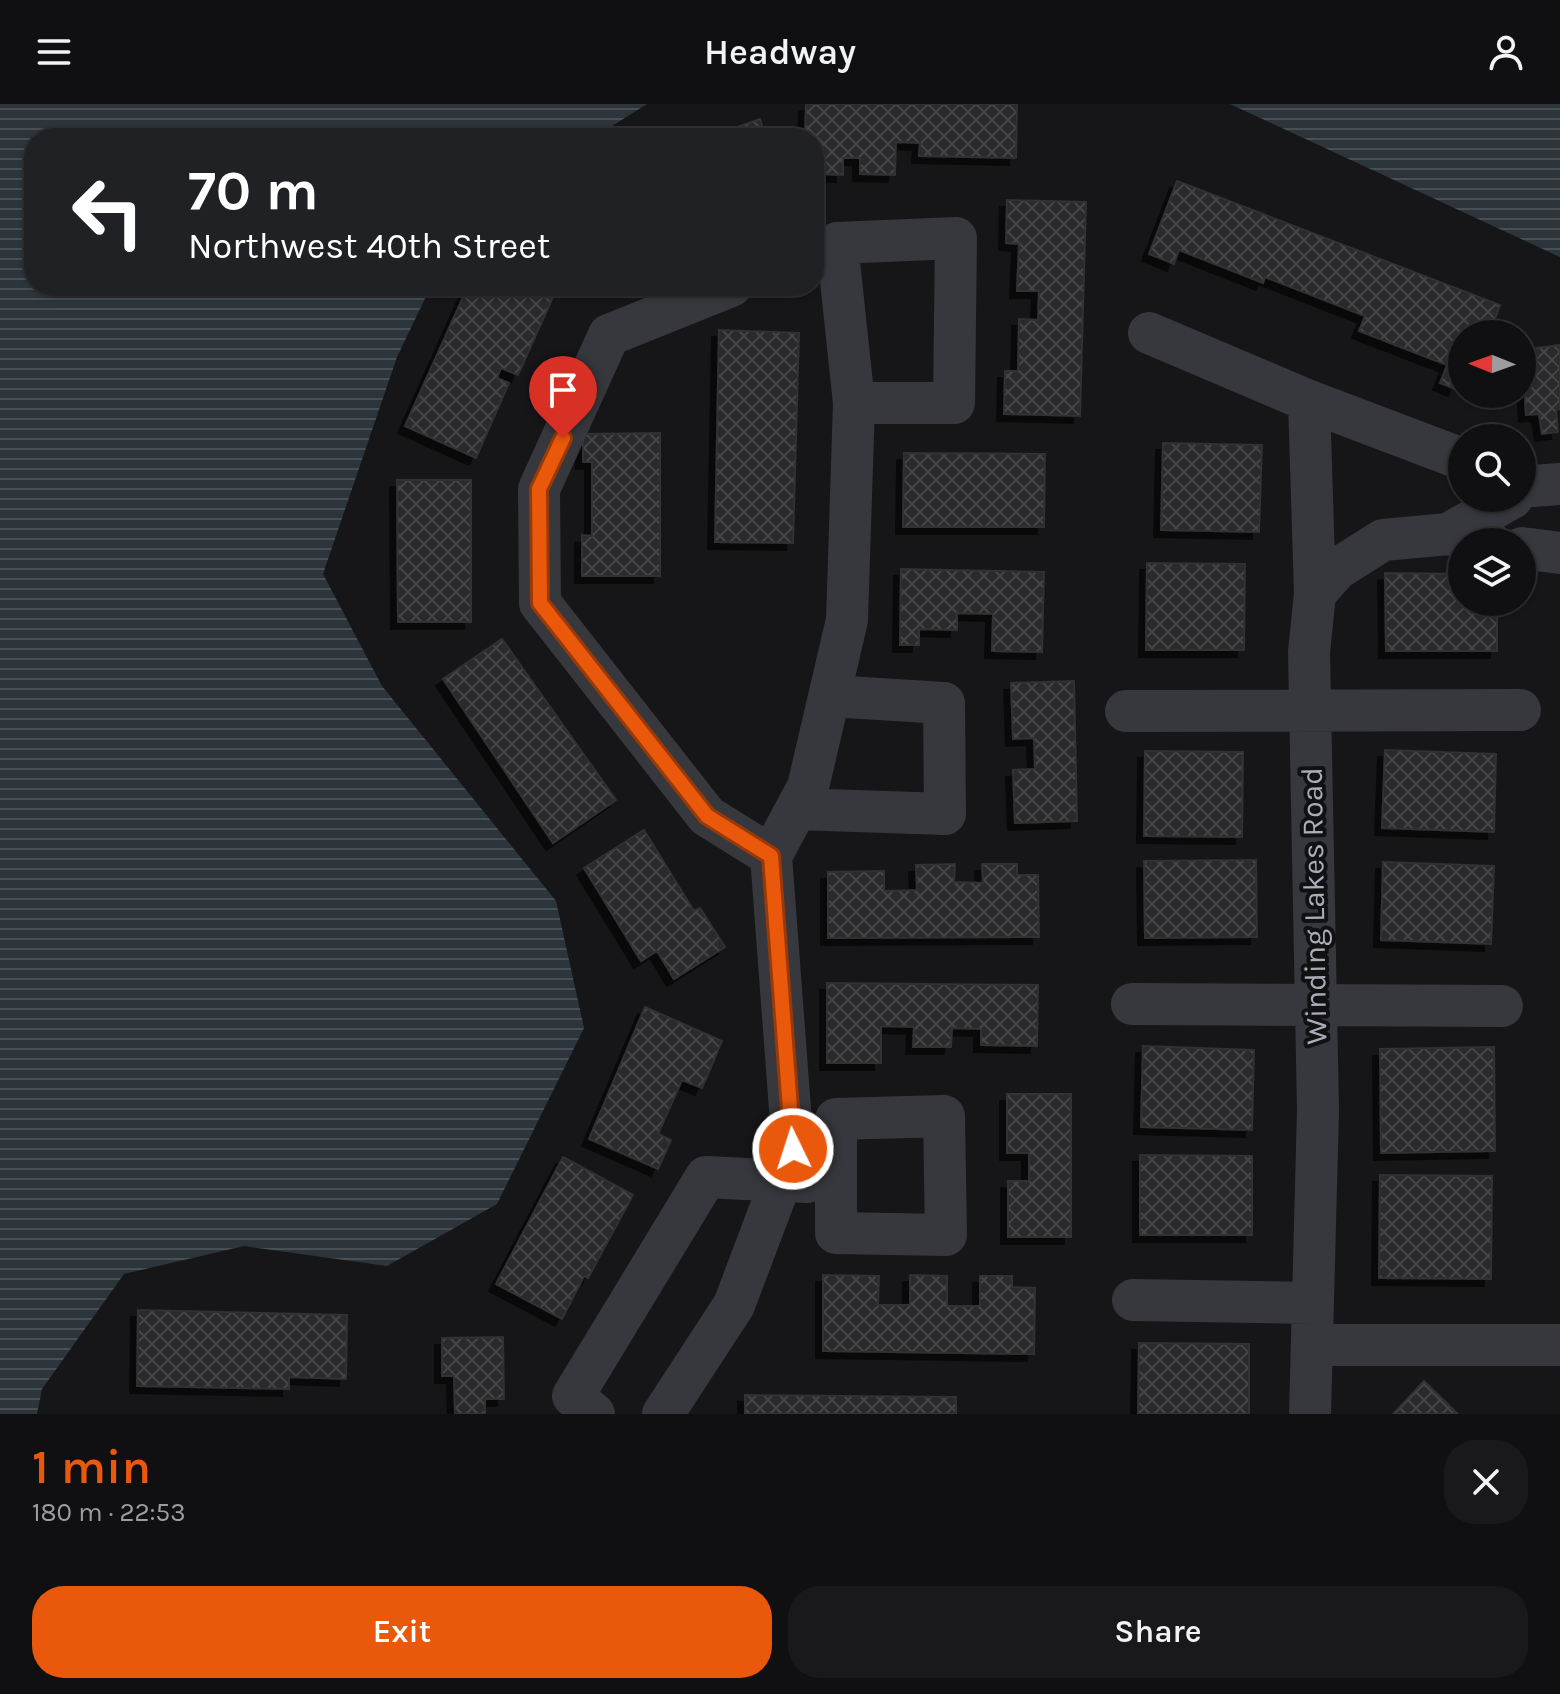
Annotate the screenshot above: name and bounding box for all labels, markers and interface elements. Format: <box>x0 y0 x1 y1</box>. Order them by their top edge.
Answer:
icon: menu <box>32 30 76 74</box>
icon: person <box>1484 30 1528 74</box>
text: Headway <box>704 31 856 73</box>
text: 70 m <box>188 158 319 223</box>
icon: left <box>56 160 160 264</box>
text: Northwest 40th Street <box>188 225 550 267</box>
north arrow <box>1448 320 1536 408</box>
map controls <box>1448 320 1536 616</box>
pin <box>529 356 597 438</box>
icon: arrive <box>541 368 585 412</box>
button: search <box>1448 424 1536 512</box>
button: layers <box>1448 528 1536 616</box>
street label: Winding Lakes Road <box>1294 767 1334 1045</box>
position arrow <box>751 1107 835 1191</box>
text: 1 min <box>32 1439 151 1495</box>
button: close <box>1444 1440 1528 1524</box>
text: 180 m · 22:53 <box>32 1497 186 1528</box>
button: Exit <box>32 1586 772 1678</box>
button: Share <box>788 1586 1528 1678</box>

